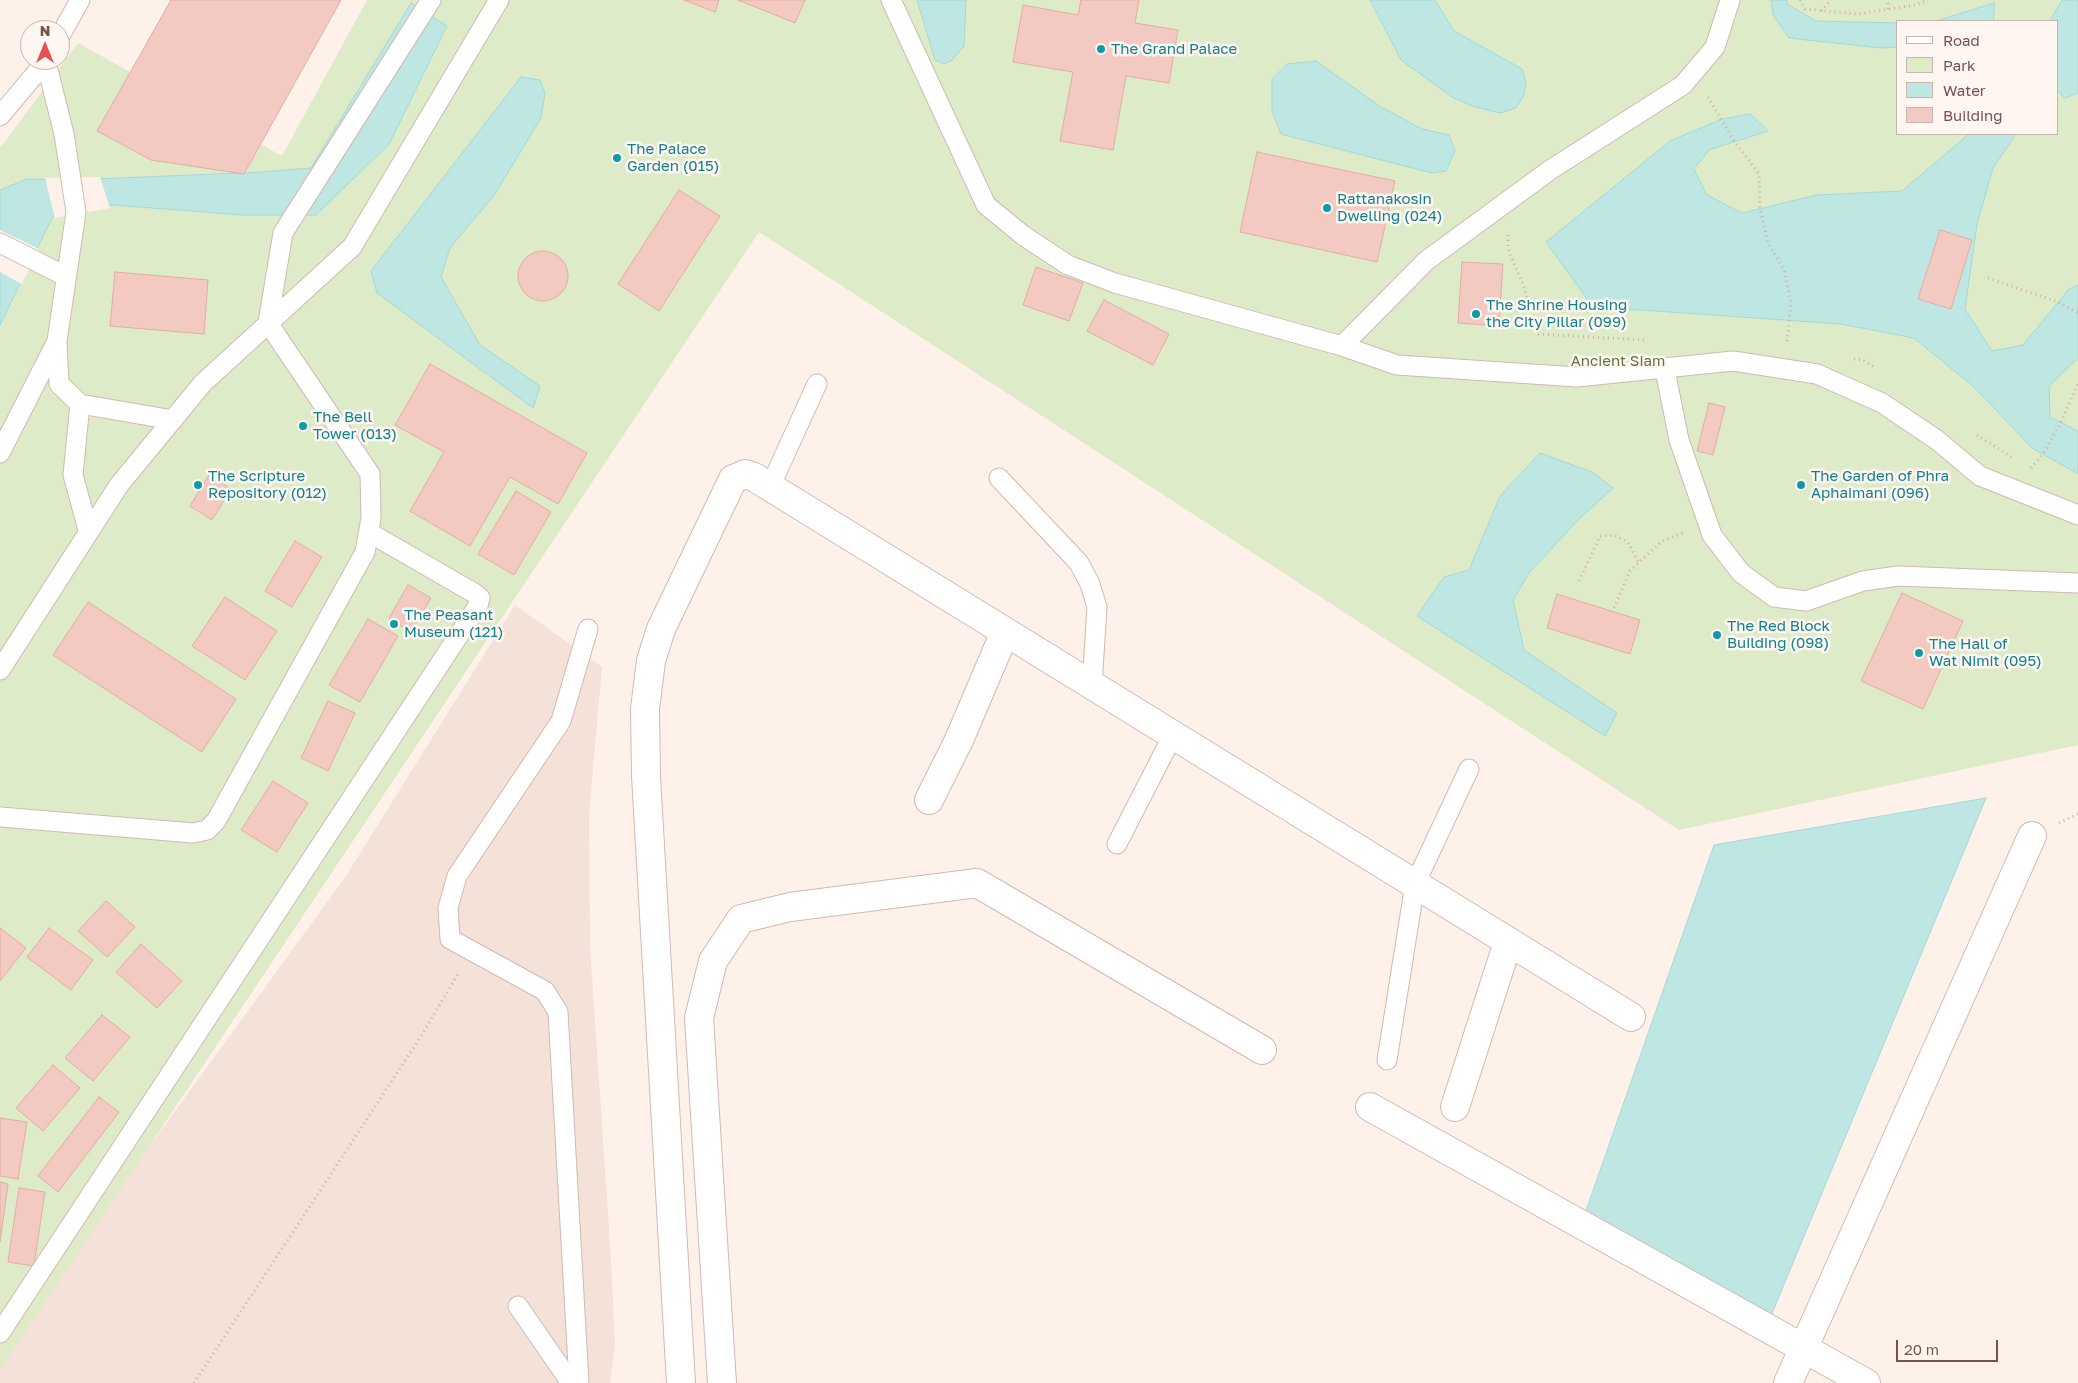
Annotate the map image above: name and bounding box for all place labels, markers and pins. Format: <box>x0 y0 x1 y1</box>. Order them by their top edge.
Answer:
place label: The Grand Palace <box>1111 40 1237 58</box>
marker: The Grand Palace <box>1095 43 1107 55</box>
place label: The Palace Garden (015) <box>627 140 719 175</box>
marker: The Palace Garden (015) <box>611 152 623 164</box>
place label: Rattanakosin Dwelling (024) <box>1337 190 1443 225</box>
marker: Rattanakosin Dwelling (024) <box>1321 202 1333 214</box>
place label: The Shrine Housing the City Pillar (099) <box>1486 296 1627 331</box>
marker: The Shrine Housing the City Pillar (099) <box>1470 308 1482 320</box>
place label: The Bell Tower (013) <box>313 408 397 443</box>
marker: The Bell Tower (013) <box>297 420 309 432</box>
place label: The Scripture Repository (012) <box>208 467 327 502</box>
place label: The Garden of Phra Aphaimani (096) <box>1811 467 1949 502</box>
marker: The Scripture Repository (012) <box>192 479 204 491</box>
marker: The Garden of Phra Aphaimani (096) <box>1795 479 1807 491</box>
place label: The Peasant Museum (121) <box>404 606 503 641</box>
place label: The Red Block Building (098) <box>1727 617 1830 652</box>
marker: The Peasant Museum (121) <box>388 618 400 630</box>
marker: The Red Block Building (098) <box>1711 629 1723 641</box>
place label: The Hall of Wat Nimit (095) <box>1929 635 2042 670</box>
marker: The Hall of Wat Nimit (095) <box>1913 647 1925 659</box>

